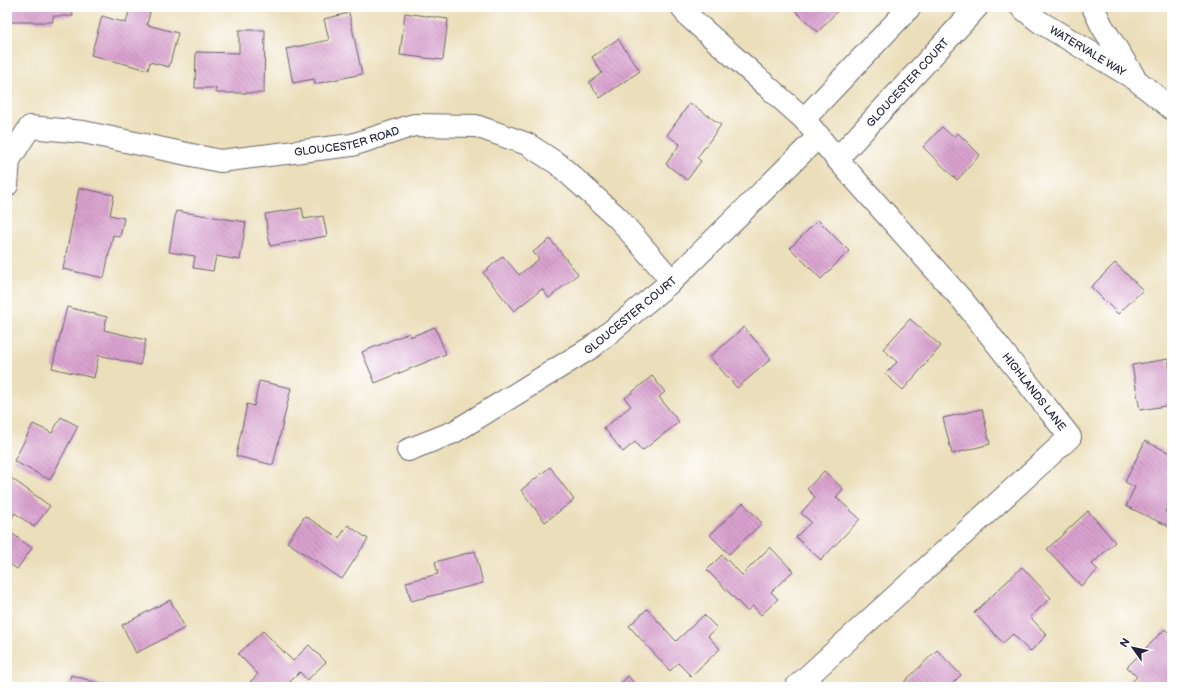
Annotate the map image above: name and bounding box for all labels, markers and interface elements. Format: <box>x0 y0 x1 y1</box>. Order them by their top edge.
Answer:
street label: WATERVALE WAY <box>1047 23 1128 79</box>
street label: GLOUCESTER COURT <box>864 36 952 130</box>
street label: GLOUCESTER ROAD <box>293 124 401 159</box>
street label: GLOUCESTER COURT <box>582 274 680 357</box>
street label: HIGHLANDS LANE <box>999 350 1069 433</box>
north arrow <box>1113 628 1153 668</box>
text: N <box>1117 636 1133 650</box>

